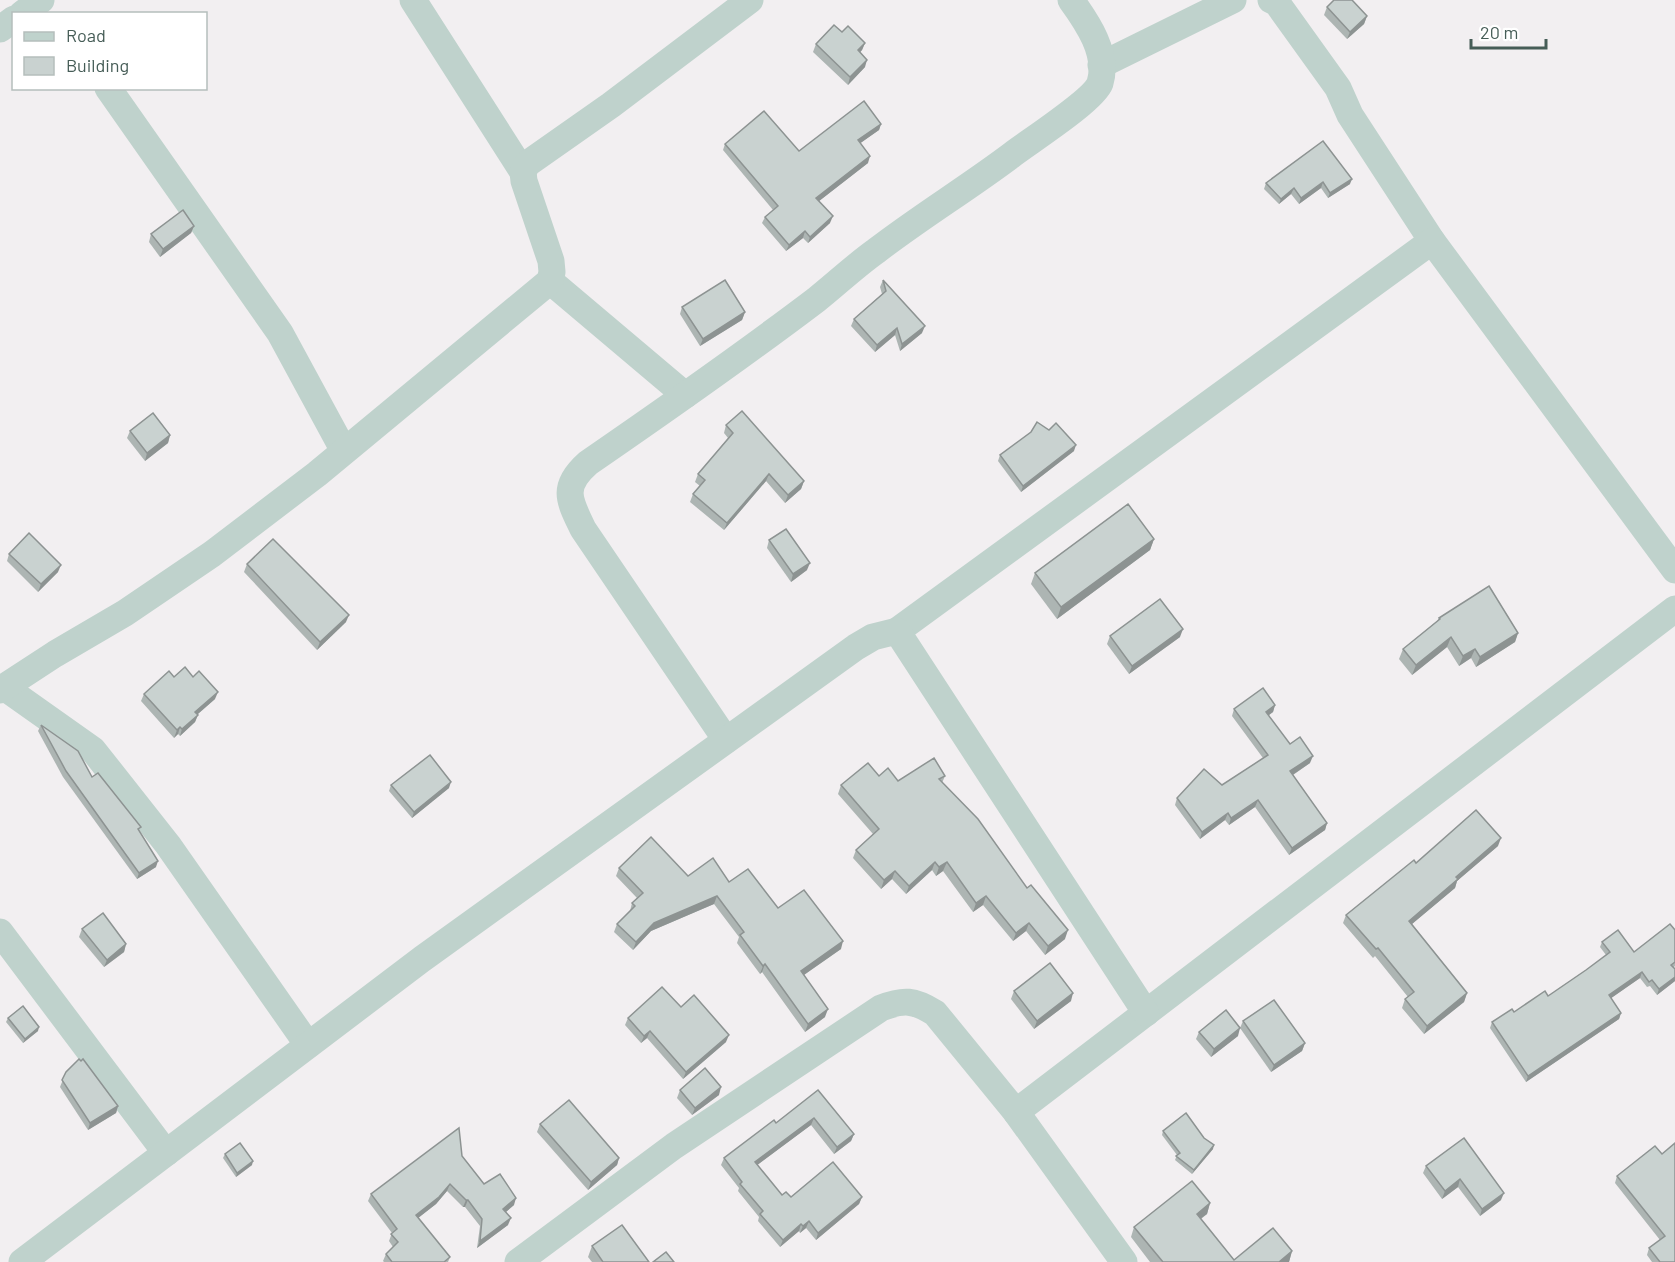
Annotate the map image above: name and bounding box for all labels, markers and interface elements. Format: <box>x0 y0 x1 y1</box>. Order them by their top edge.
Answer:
legend <box>12 12 207 90</box>
scale bar <box>1471 12 1546 50</box>
text: 20 m <box>1480 21 1518 43</box>
text: Road <box>66 24 106 46</box>
text: Building <box>66 54 129 76</box>

